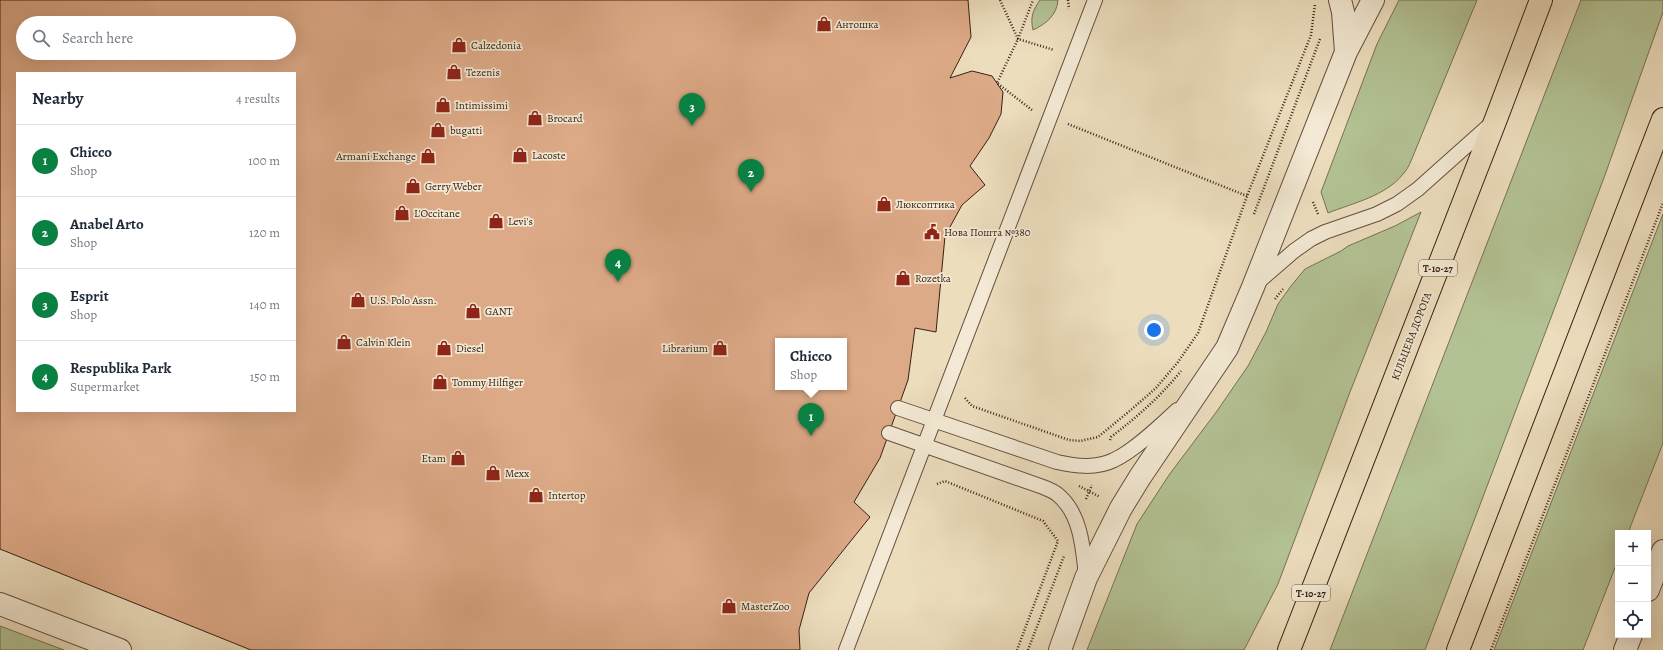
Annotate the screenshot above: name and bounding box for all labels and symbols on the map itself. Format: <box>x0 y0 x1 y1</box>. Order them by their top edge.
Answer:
shop icon: Антошка <box>815 15 833 33</box>
place label: Антошка <box>835 17 880 32</box>
shop icon: Calzedonia <box>450 36 468 54</box>
place label: Calzedonia <box>471 38 522 53</box>
shop icon: Tezenis <box>445 63 463 81</box>
place label: Tezenis <box>466 65 500 80</box>
pin: 3 <box>679 93 705 126</box>
shop icon: Intimissimi <box>434 96 452 114</box>
place label: Intimissimi <box>455 98 508 113</box>
shop icon: Brocard <box>526 109 544 127</box>
place label: Brocard <box>547 111 583 126</box>
shop icon: bugatti <box>429 121 447 139</box>
place label: bugatti <box>450 123 482 138</box>
shop icon: Lacoste <box>511 146 529 164</box>
shop icon: Armani Exchange <box>419 147 437 165</box>
place label: Lacoste <box>532 148 566 163</box>
place label: Armani Exchange <box>335 149 416 164</box>
pin: 2 <box>738 159 764 192</box>
shop icon: Gerry Weber <box>404 177 422 195</box>
place label: Gerry Weber <box>425 179 482 194</box>
shop icon: Люксоптика <box>875 195 893 213</box>
place label: Люксоптика <box>896 197 956 212</box>
shop icon: L'Occitane <box>393 204 411 222</box>
place label: L'Occitane <box>414 206 460 221</box>
shop icon: Levi's <box>487 212 505 230</box>
place label: Levi's <box>508 214 533 229</box>
public building icon: Нова Пошта №380 <box>923 223 941 241</box>
place label: Нова Пошта №380 <box>944 225 1031 240</box>
pin: 4 <box>605 249 631 282</box>
road number: Т-10-27 <box>1419 260 1457 276</box>
shop icon: Rozetka <box>894 269 912 287</box>
place label: Rozetka <box>915 271 952 286</box>
street label: КІЛЬЦЕВА ДОРОГА <box>1388 289 1435 382</box>
shop icon: U.S. Polo Assn. <box>349 291 367 309</box>
place label: U.S. Polo Assn. <box>370 293 437 308</box>
shop icon: GANT <box>464 302 482 320</box>
place label: GANT <box>485 304 512 319</box>
your location <box>1144 320 1164 340</box>
shop icon: Calvin Klein <box>335 333 353 351</box>
place label: Calvin Klein <box>356 335 411 350</box>
shop icon: Diesel <box>435 339 453 357</box>
shop icon: Librarium <box>711 339 729 357</box>
place label: Diesel <box>456 341 484 356</box>
place label: Librarium <box>662 341 708 356</box>
shop icon: Tommy Hilfiger <box>431 373 449 391</box>
place label: Tommy Hilfiger <box>452 375 523 390</box>
pin: 1 <box>798 403 824 436</box>
shop icon: Etam <box>449 449 467 467</box>
place label: Etam <box>422 451 446 466</box>
shop icon: Mexx <box>484 464 502 482</box>
place label: Mexx <box>505 466 530 481</box>
shop icon: Intertop <box>527 486 545 504</box>
place label: Intertop <box>548 488 586 503</box>
road number: Т-10-27 <box>1292 585 1330 601</box>
shop icon: MasterZoo <box>720 597 738 615</box>
place label: MasterZoo <box>741 599 790 614</box>

